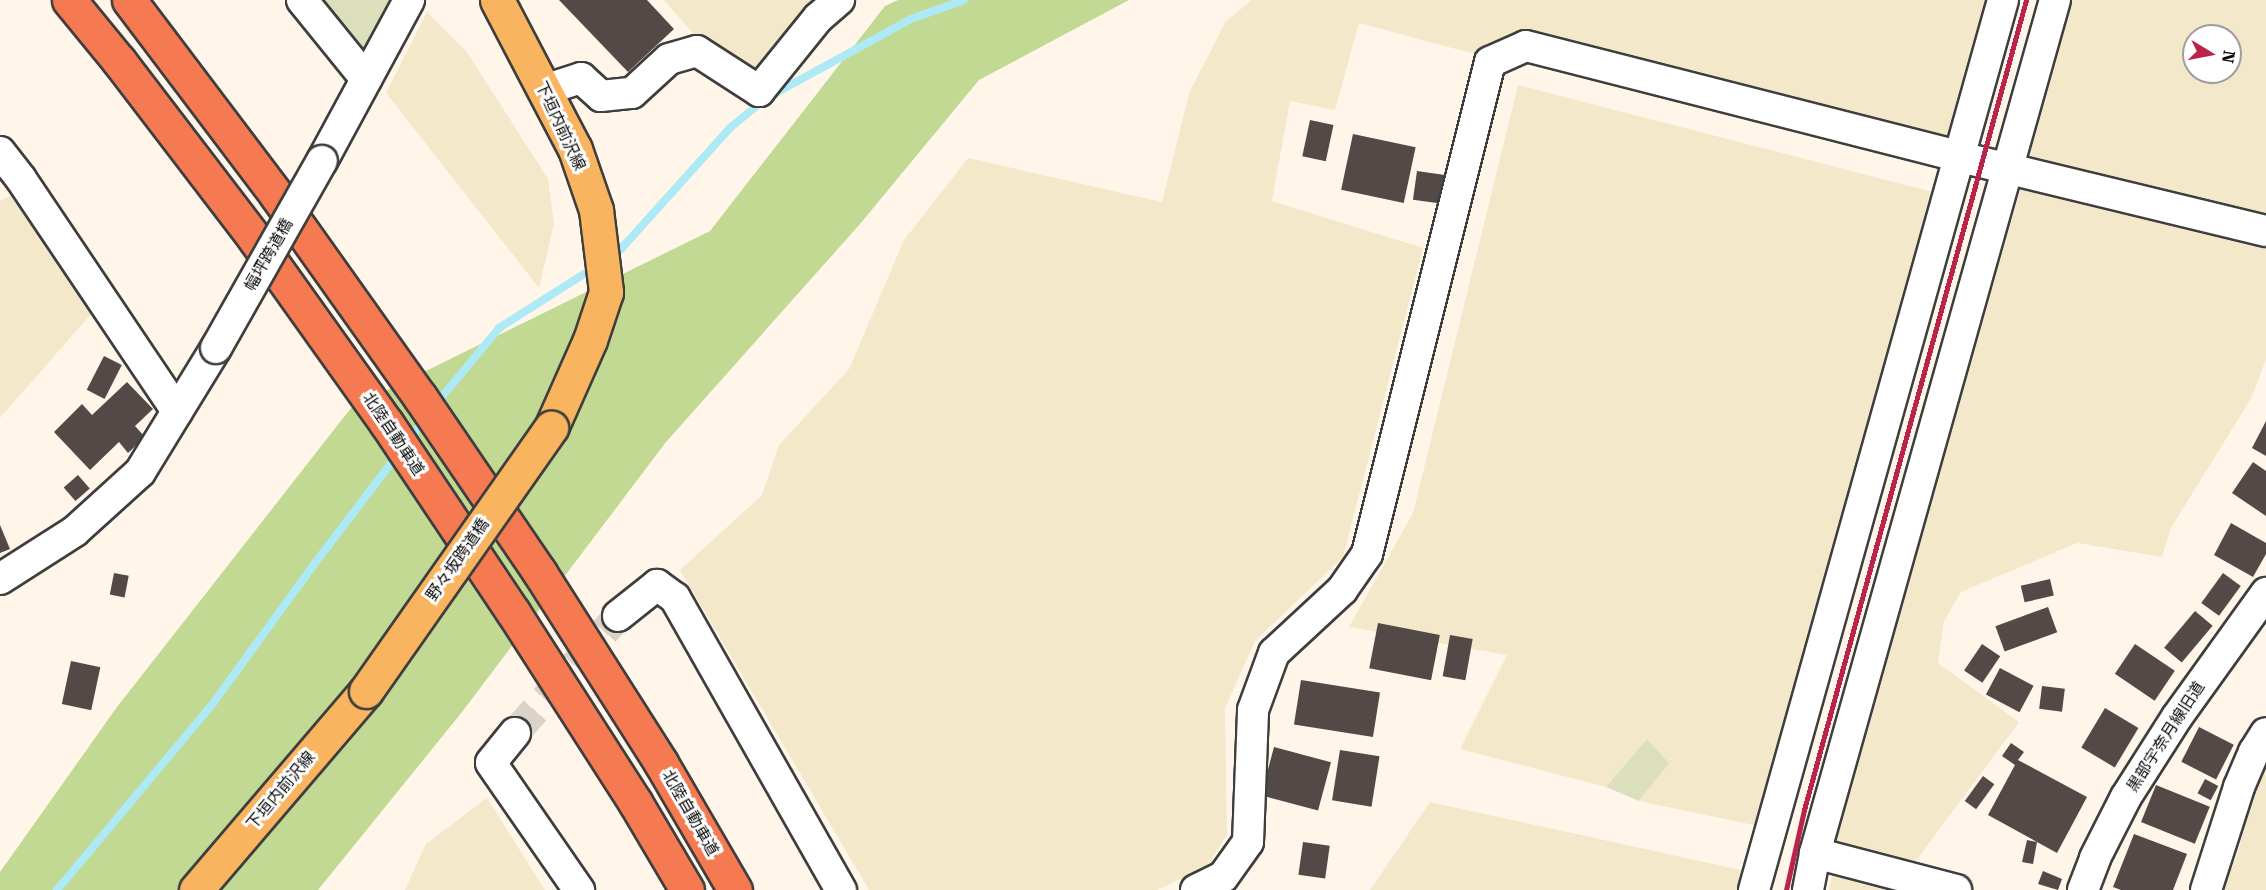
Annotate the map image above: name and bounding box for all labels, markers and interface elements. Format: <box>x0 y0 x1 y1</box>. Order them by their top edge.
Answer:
north arrow <box>2182 24 2242 84</box>
text: N <box>2218 49 2239 65</box>
street label: 下垣内前沢線 <box>531 78 589 174</box>
street label: 幅坪跨道橋 <box>241 216 297 294</box>
street label: 北陸自動車道 <box>358 389 428 479</box>
street label: 野々坂跨道橋 <box>423 515 493 605</box>
street label: 黒部宇奈月線旧道 <box>2123 678 2209 796</box>
street label: 下垣内前沢線 <box>243 748 319 834</box>
street label: 北陸自動車道 <box>658 767 722 859</box>

